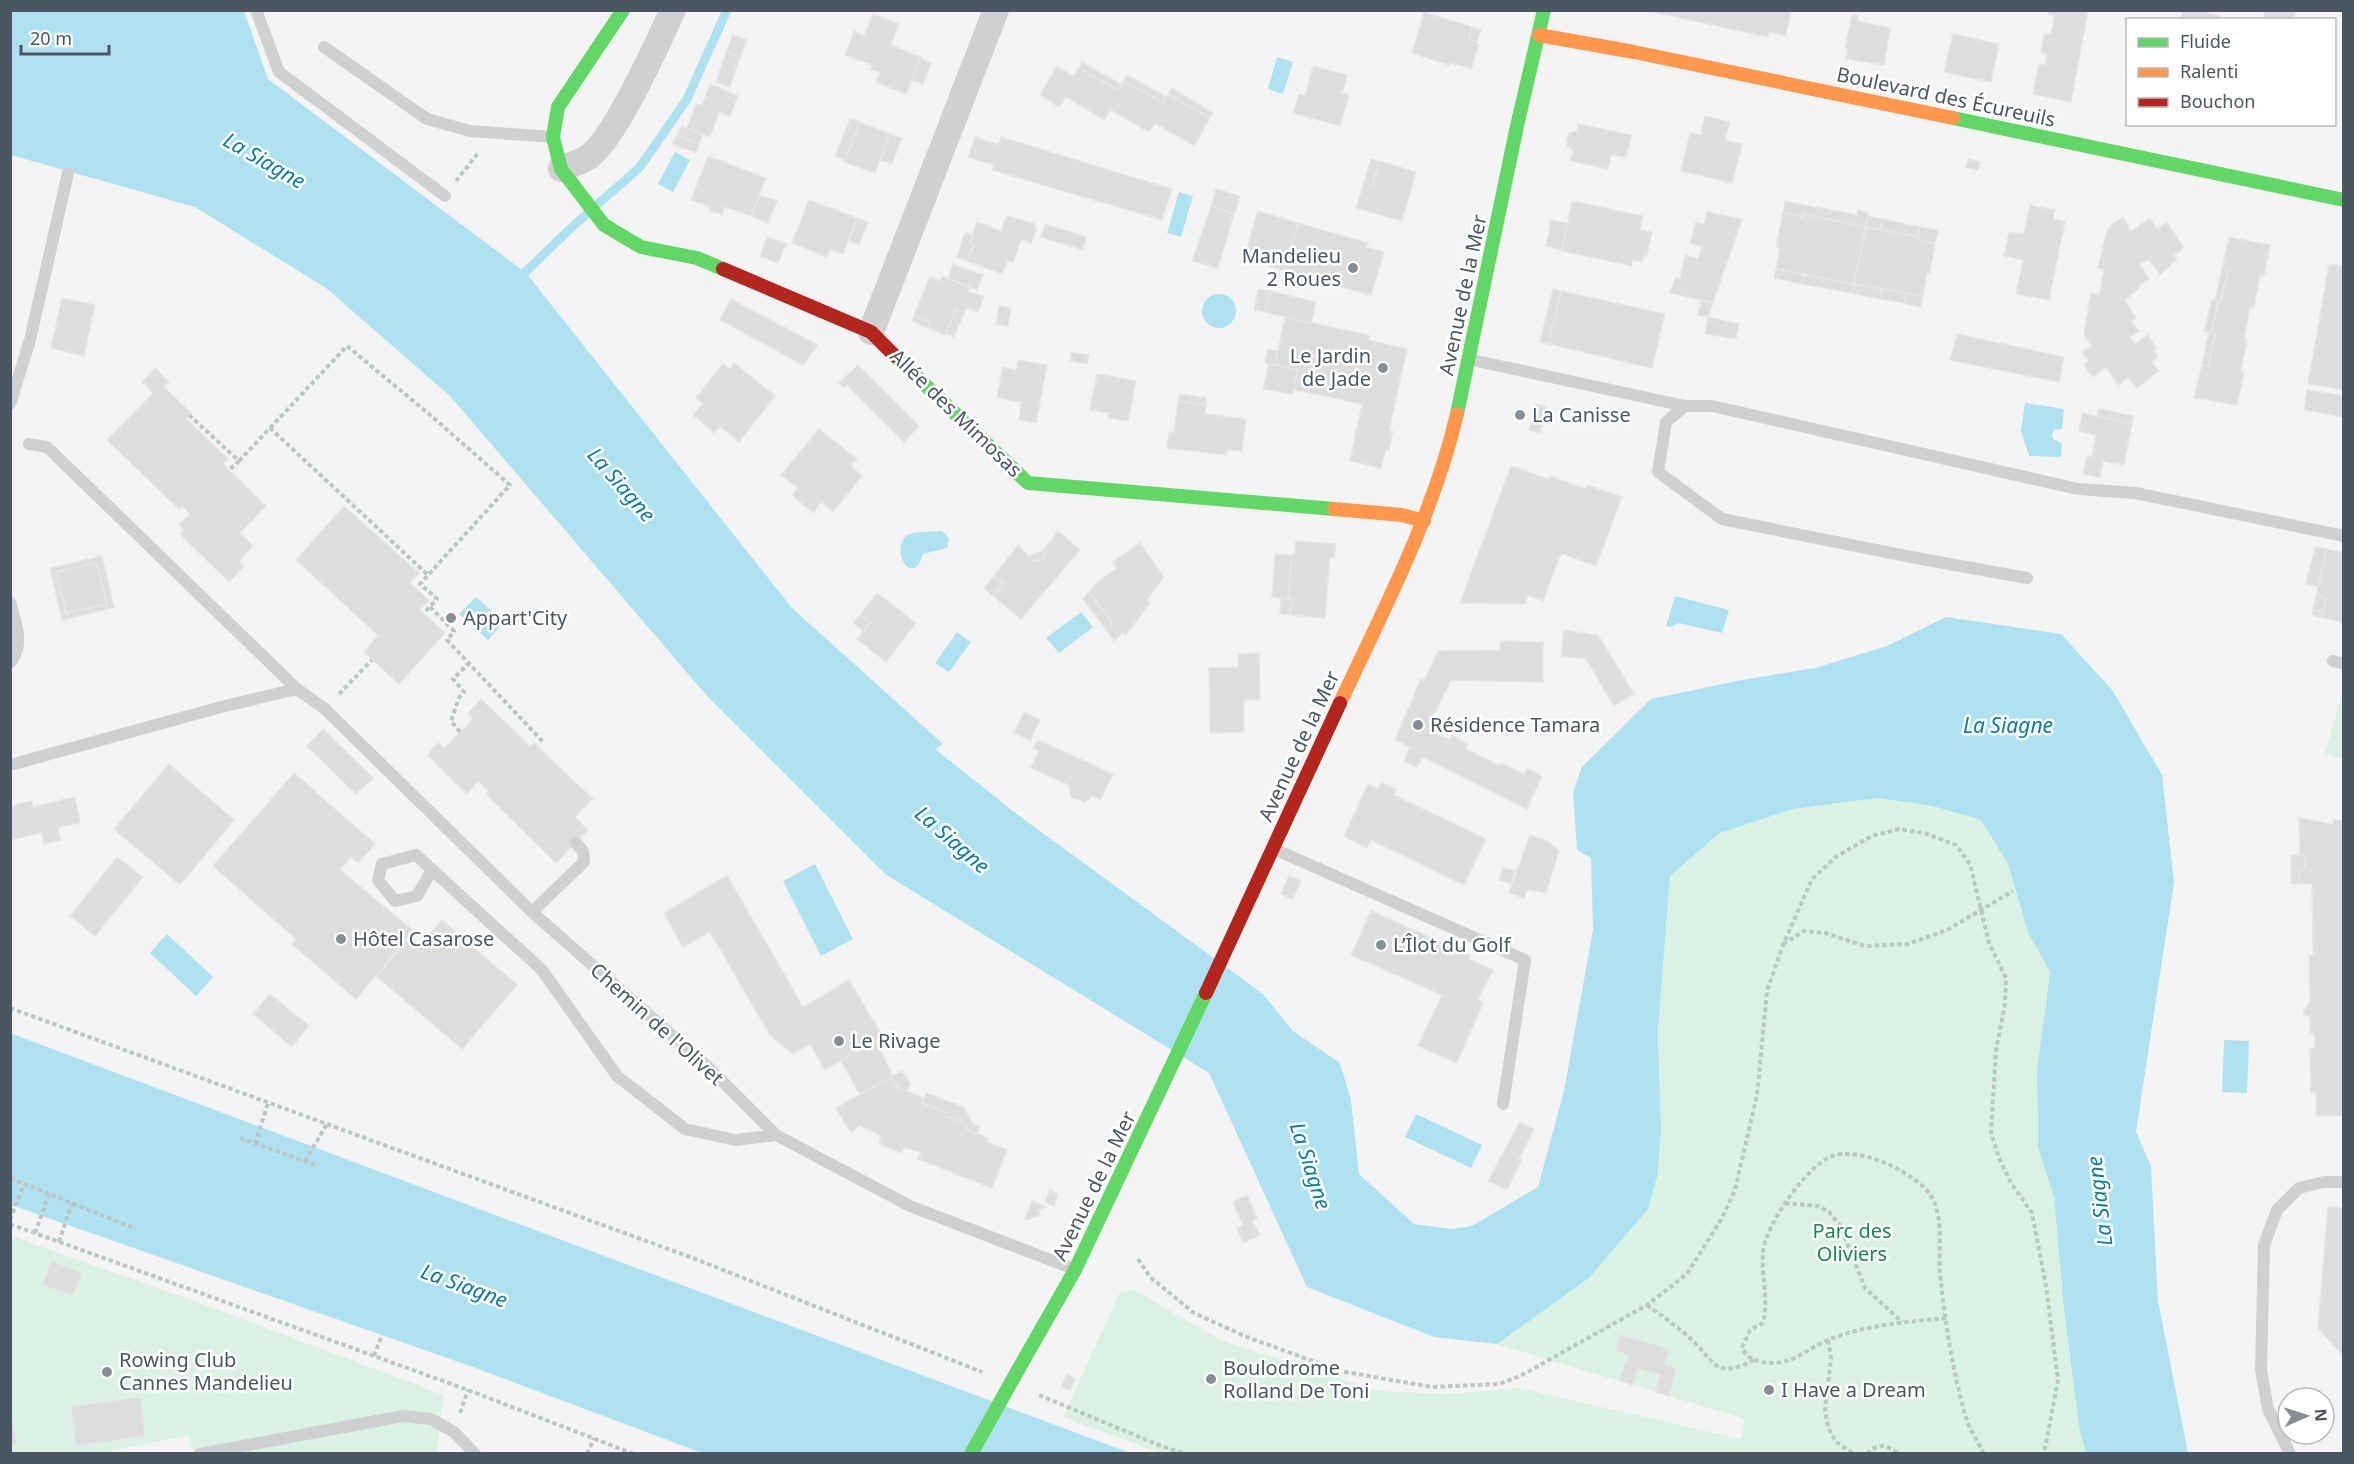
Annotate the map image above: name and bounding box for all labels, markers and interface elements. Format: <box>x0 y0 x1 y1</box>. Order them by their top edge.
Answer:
scale bar <box>21 18 110 56</box>
legend <box>2126 18 2336 126</box>
text: 20 m <box>30 26 72 50</box>
text: Fluide <box>2180 29 2231 53</box>
text: Ralenti <box>2180 59 2238 83</box>
street label: Boulevard des Écureuils <box>1834 60 2058 133</box>
text: Bouchon <box>2180 89 2256 113</box>
water label: La Siagne <box>218 125 311 195</box>
street label: Avenue de la Mer <box>1432 212 1493 378</box>
place label: Mandelieu 2 Roues <box>1242 242 1341 292</box>
marker: Mandelieu 2 Roues <box>1346 261 1360 275</box>
place label: Le Jardin de Jade <box>1290 342 1371 392</box>
street label: Allée des Mimosas <box>884 343 1028 483</box>
marker: Le Jardin de Jade <box>1376 361 1390 375</box>
place label: La Canisse <box>1532 401 1631 428</box>
marker: La Canisse <box>1513 408 1527 422</box>
water label: La Siagne <box>582 441 662 528</box>
place label: Appart'City <box>463 604 568 631</box>
marker: Appart'City <box>444 611 458 625</box>
street label: Avenue de la Mer <box>1252 666 1345 826</box>
place label: Résidence Tamara <box>1430 711 1600 738</box>
water label: La Siagne <box>1963 711 2053 739</box>
marker: Résidence Tamara <box>1411 718 1425 732</box>
water label: La Siagne <box>909 799 996 879</box>
place label: Hôtel Casarose <box>353 925 494 952</box>
place label: L’Îlot du Golf <box>1393 931 1512 958</box>
marker: Hôtel Casarose <box>334 932 348 946</box>
marker: L’Îlot du Golf <box>1374 938 1388 952</box>
street label: Chemin de l'Olivet <box>585 956 730 1091</box>
place label: Le Rivage <box>851 1027 941 1054</box>
marker: Le Rivage <box>832 1034 846 1048</box>
street label: Avenue de la Mer <box>1046 1106 1142 1265</box>
water label: La Siagne <box>1284 1118 1338 1213</box>
water label: La Siagne <box>2080 1155 2118 1248</box>
park label: Parc des Oliviers <box>1812 1217 1892 1267</box>
water label: La Siagne <box>417 1256 512 1314</box>
place label: Rowing Club Cannes Mandelieu <box>119 1346 293 1396</box>
place label: Boulodrome Rolland De Toni <box>1223 1354 1369 1404</box>
marker: Rowing Club Cannes Mandelieu <box>100 1365 114 1379</box>
marker: Boulodrome Rolland De Toni <box>1204 1372 1218 1386</box>
place label: I Have a Dream <box>1781 1376 1926 1403</box>
marker: I Have a Dream <box>1762 1383 1776 1397</box>
north arrow <box>2276 1386 2336 1446</box>
text: N <box>2310 1408 2332 1422</box>

